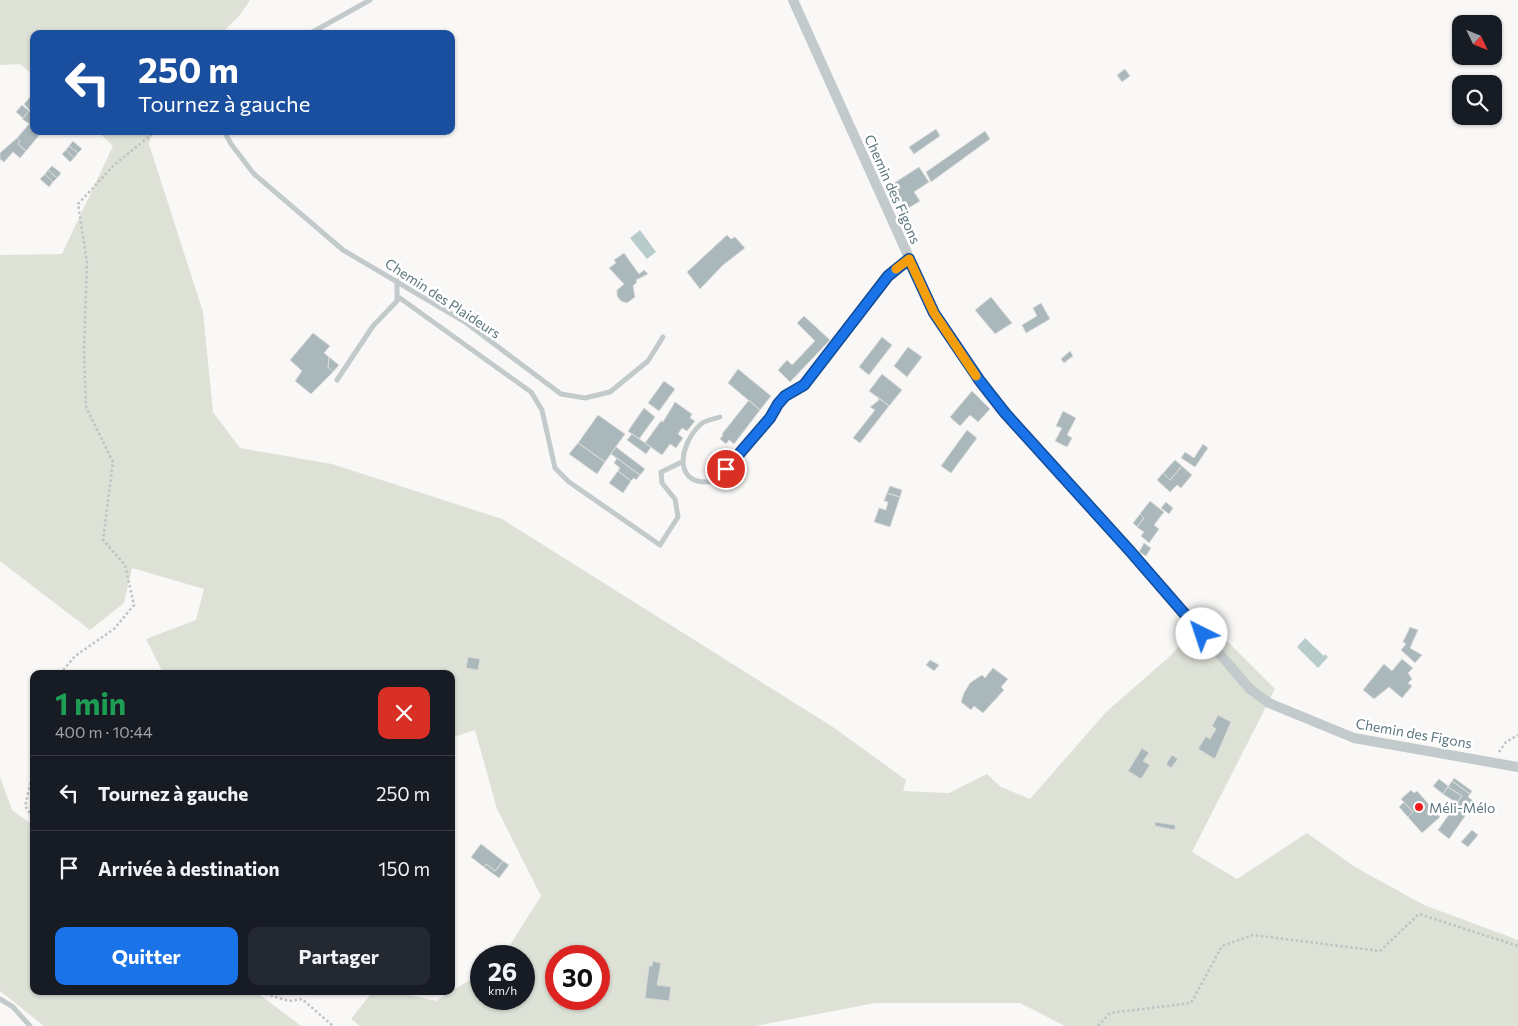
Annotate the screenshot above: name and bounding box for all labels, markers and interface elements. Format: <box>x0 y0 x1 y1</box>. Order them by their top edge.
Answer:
north arrow <box>1452 15 1502 65</box>
map controls <box>1452 15 1502 125</box>
text: 250 m <box>138 47 239 90</box>
icon: left <box>55 50 120 115</box>
button: search <box>1452 75 1502 125</box>
text: Tournez à gauche <box>138 90 310 117</box>
street label: Chemin des Figons <box>861 132 925 246</box>
street label: Chemin des Plaideurs <box>382 254 504 342</box>
pin <box>705 448 747 490</box>
icon: arrive <box>712 455 740 483</box>
position arrow <box>1175 607 1227 659</box>
text: 1 min <box>55 684 126 721</box>
button: close <box>378 687 430 739</box>
street label: Chemin des Figons <box>1354 714 1474 752</box>
text: 400 m · 10:44 <box>55 722 153 741</box>
icon: left <box>55 779 83 807</box>
text: Tournez à gauche <box>98 782 248 805</box>
text: 250 m <box>376 782 430 805</box>
place label: Méli-Mélo <box>1429 799 1495 816</box>
marker: Méli-Mélo <box>1413 801 1425 813</box>
icon: arrive <box>55 854 83 882</box>
text: Arrivée à destination <box>98 857 280 880</box>
text: 150 m <box>378 857 430 880</box>
button: Quitter <box>55 927 238 985</box>
button: Partager <box>248 927 430 985</box>
speed limit sign: 30 <box>545 945 610 1010</box>
text: 26 <box>488 956 517 986</box>
text: km/h <box>488 983 517 997</box>

